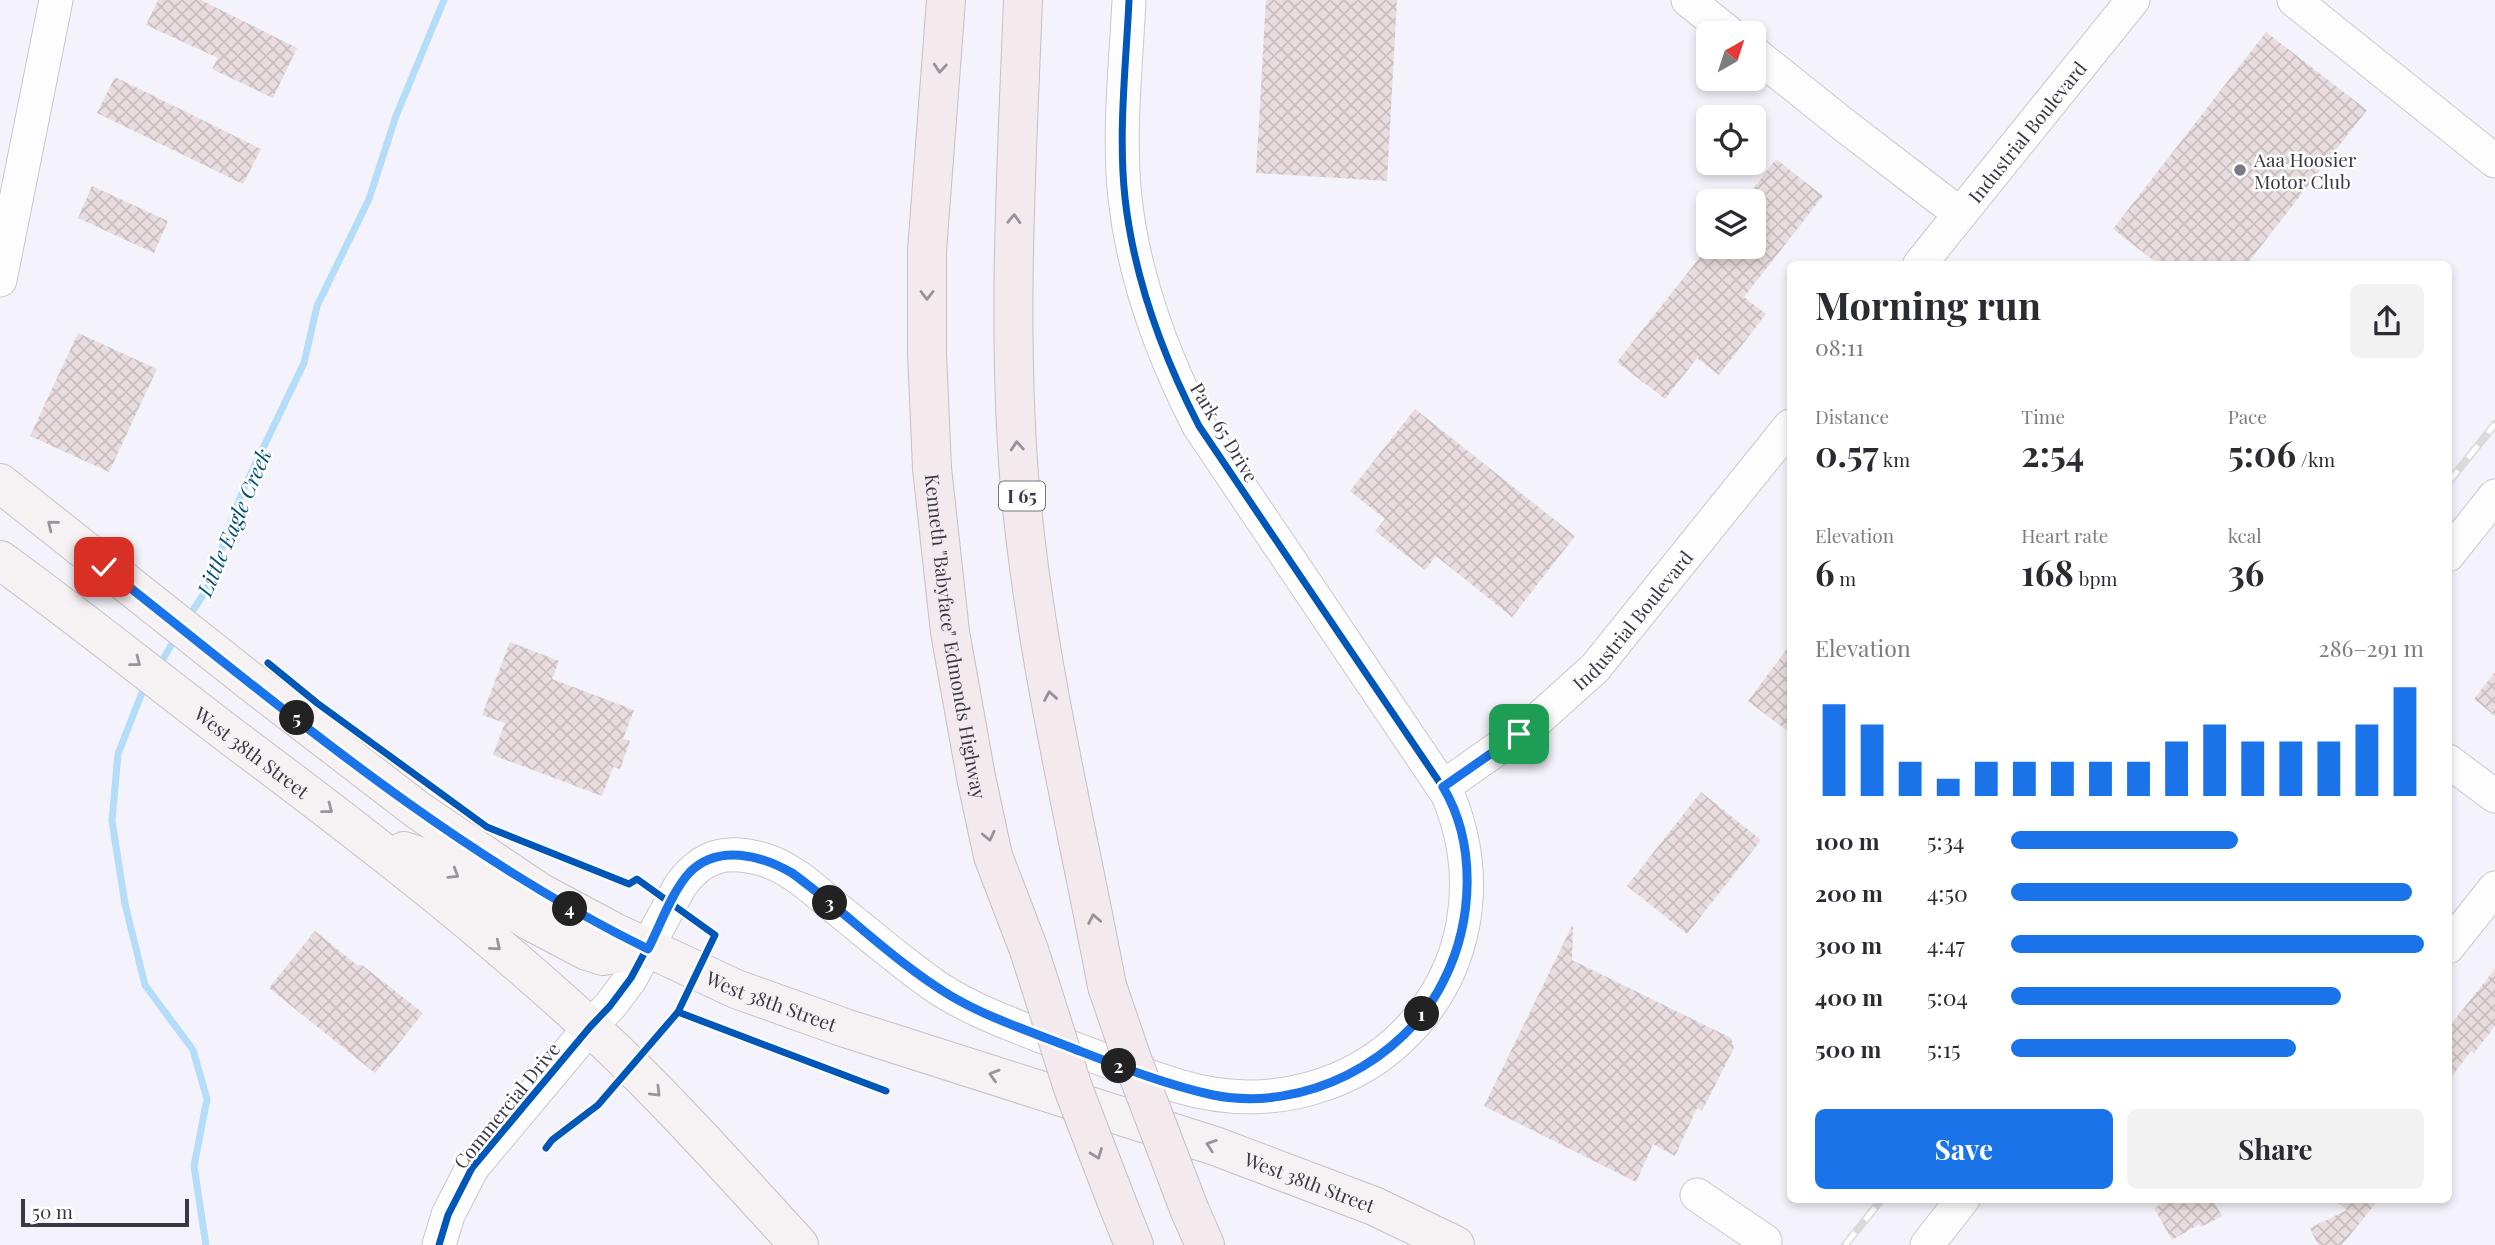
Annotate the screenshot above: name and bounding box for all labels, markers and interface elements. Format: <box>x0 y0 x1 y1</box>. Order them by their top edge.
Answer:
north arrow <box>1696 21 1766 91</box>
map controls <box>1696 21 1766 259</box>
street label: Industrial Boulevard <box>1962 56 2092 208</box>
one-way arrow <box>933 63 948 74</box>
button: locate <box>1696 105 1766 175</box>
place label: Aaa Hoosier Motor Club <box>2253 146 2357 194</box>
marker: Aaa Hoosier Motor Club <box>2232 162 2248 178</box>
button: layers <box>1696 189 1766 259</box>
one-way arrow <box>1006 213 1022 223</box>
text: Morning run <box>1815 279 2041 330</box>
button: share <box>2350 284 2424 358</box>
one-way arrow <box>919 290 935 301</box>
text: 08:11 <box>1815 331 1864 362</box>
street label: Park 65 Drive <box>1185 377 1265 487</box>
text: Distance <box>1815 403 1889 429</box>
text: Time <box>2021 403 2065 429</box>
text: Pace <box>2228 403 2267 429</box>
text: 0.57 <box>1815 429 1879 476</box>
text: 2:54 <box>2021 429 2084 476</box>
text: 5:06 <box>2228 429 2296 476</box>
one-way arrow <box>1010 440 1025 451</box>
water label: Little Eagle Creek <box>189 444 277 601</box>
text: km <box>1879 446 1910 472</box>
text: /km <box>2296 446 2335 472</box>
street label: Kenneth "Babyface" Edmonds Highway <box>920 473 993 802</box>
road number: I 65 <box>999 482 1045 510</box>
one-way arrow <box>47 521 59 534</box>
text: Elevation <box>1815 522 1894 548</box>
text: Heart rate <box>2021 522 2108 548</box>
text: kcal <box>2228 522 2262 548</box>
pin <box>74 537 134 597</box>
street label: Industrial Boulevard <box>1566 545 1698 696</box>
icon: check <box>85 548 123 586</box>
text: 6 <box>1815 548 1835 595</box>
text: 168 <box>2021 548 2074 595</box>
text: 36 <box>2228 548 2264 595</box>
text: m <box>1835 565 1856 591</box>
text: bpm <box>2074 565 2117 591</box>
text: Elevation <box>1815 632 1911 663</box>
text: 286–291 m <box>2319 632 2424 663</box>
one-way arrow <box>128 653 141 666</box>
one-way arrow <box>1043 690 1058 701</box>
street label: West 38th Street <box>189 700 315 804</box>
pin: 5 <box>280 700 314 736</box>
text: 5 <box>292 704 301 730</box>
pin <box>1489 704 1549 764</box>
icon: arrive <box>1500 715 1538 753</box>
one-way arrow <box>321 800 333 813</box>
text: 100 m <box>1815 825 1880 856</box>
text: 5:34 <box>1927 825 1964 856</box>
one-way arrow <box>981 830 995 842</box>
one-way arrow <box>446 865 459 878</box>
text: 200 m <box>1815 877 1883 908</box>
text: 4:50 <box>1927 877 1968 908</box>
pin: 3 <box>812 886 848 920</box>
text: 3 <box>825 889 834 915</box>
pin: 4 <box>552 892 588 926</box>
text: 4 <box>564 895 575 921</box>
one-way arrow <box>1087 913 1102 925</box>
text: 300 m <box>1815 929 1882 960</box>
text: 4:47 <box>1927 929 1965 960</box>
one-way arrow <box>488 938 501 950</box>
street label: West 38th Street <box>701 964 841 1037</box>
text: 400 m <box>1815 981 1883 1012</box>
text: 5:04 <box>1927 981 1968 1012</box>
pin: 1 <box>1404 996 1440 1032</box>
text: 1 <box>1418 1000 1425 1026</box>
text: 500 m <box>1815 1033 1881 1064</box>
text: 5:15 <box>1927 1033 1960 1064</box>
street label: Commercial Drive <box>447 1036 565 1174</box>
pin: 2 <box>1102 1048 1136 1084</box>
text: 2 <box>1114 1052 1123 1078</box>
one-way arrow <box>988 1069 1000 1084</box>
one-way arrow <box>648 1084 661 1097</box>
button: Save <box>1815 1109 2113 1189</box>
button: Share <box>2127 1109 2424 1189</box>
one-way arrow <box>1205 1139 1217 1153</box>
street label: West 38th Street <box>1240 1145 1379 1218</box>
one-way arrow <box>1089 1147 1103 1160</box>
scale bar <box>21 1196 189 1228</box>
text: 50 m <box>32 1198 73 1224</box>

